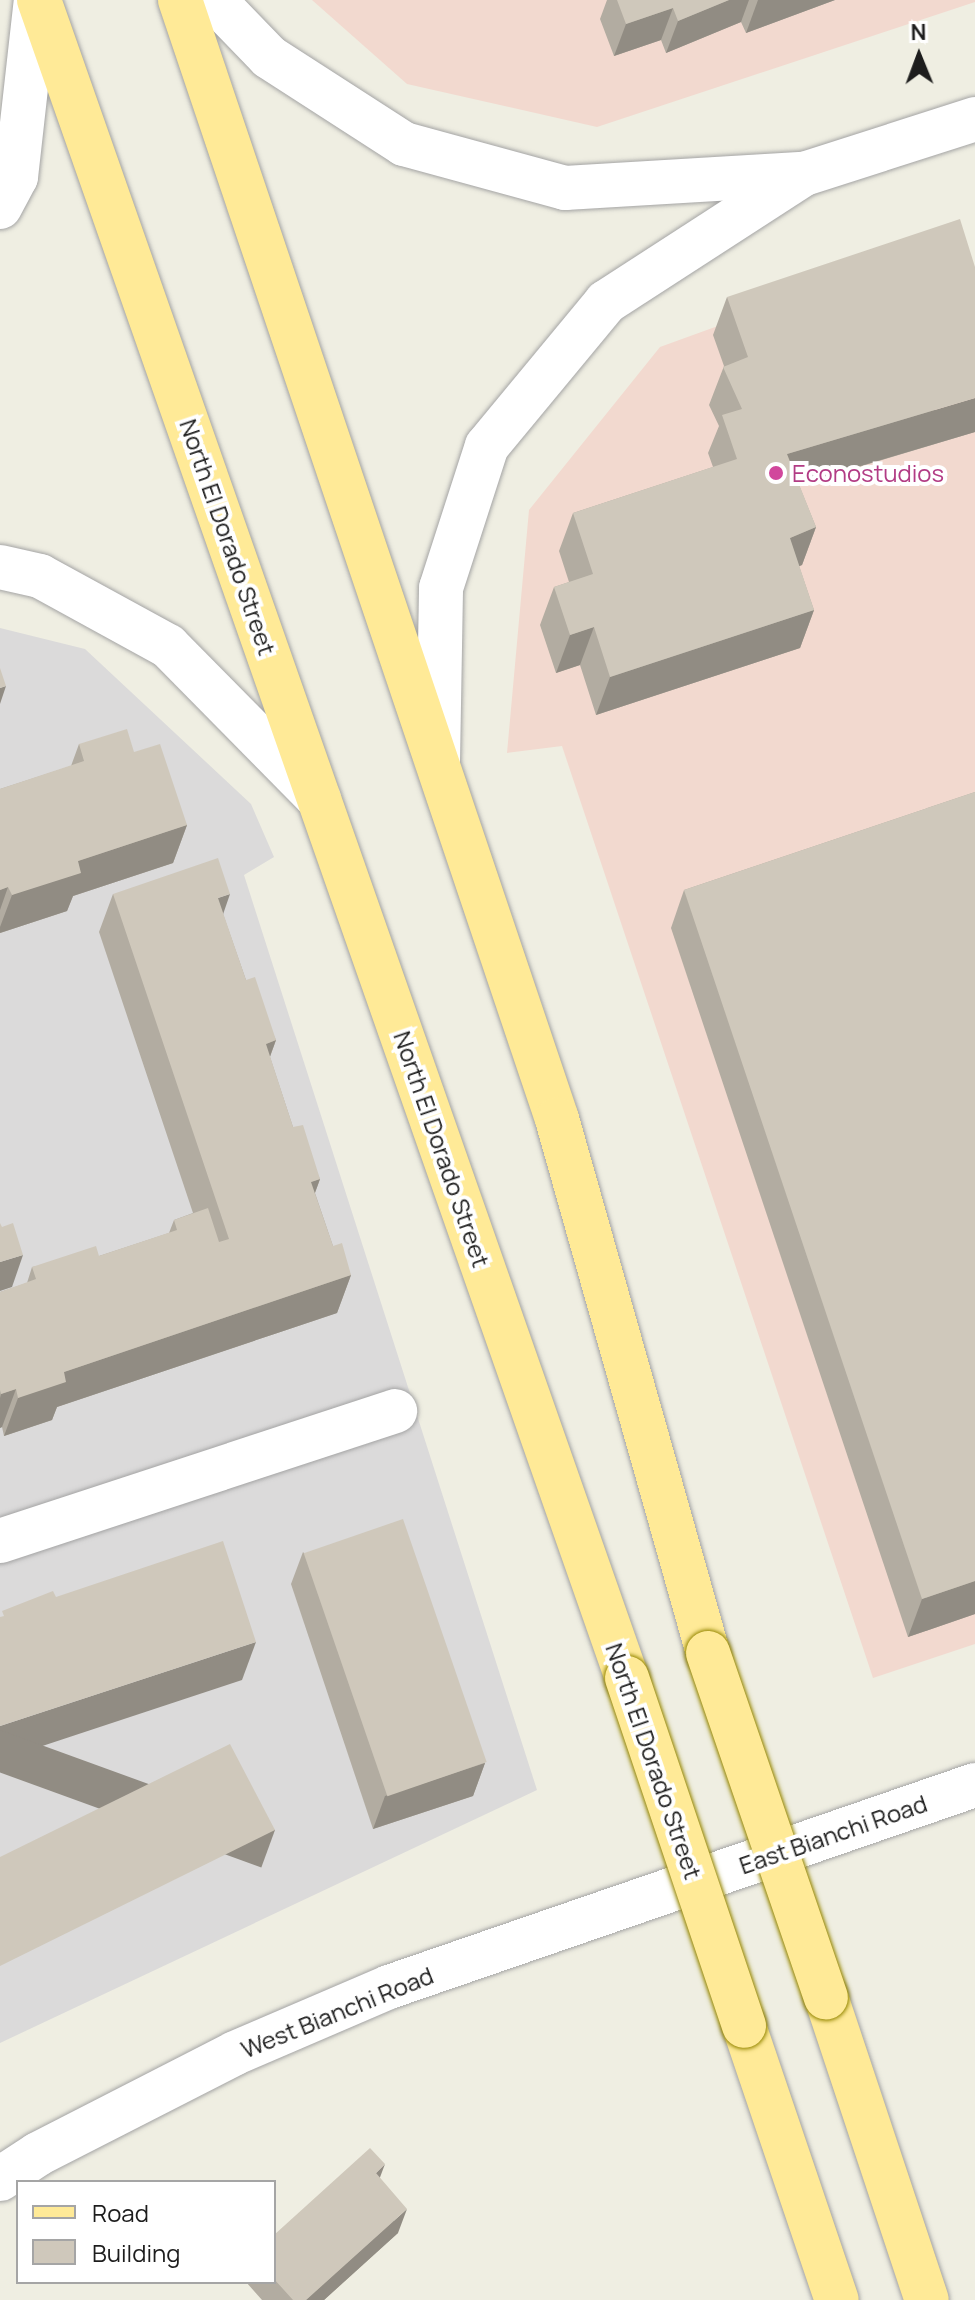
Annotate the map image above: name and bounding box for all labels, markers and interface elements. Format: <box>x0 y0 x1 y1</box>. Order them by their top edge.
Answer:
north arrow <box>879 16 959 96</box>
text: N <box>910 17 927 47</box>
street label: North El Dorado Street <box>174 415 282 659</box>
place label: Econostudios <box>792 459 944 487</box>
marker: Econostudios <box>767 464 785 482</box>
street label: North El Dorado Street <box>388 1027 496 1271</box>
street label: North El Dorado Street <box>600 1639 708 1883</box>
street label: East Bianchi Road <box>735 1788 931 1880</box>
street label: West Bianchi Road <box>237 1960 437 2064</box>
legend <box>16 2180 276 2284</box>
text: Road <box>92 2196 149 2229</box>
text: Building <box>92 2236 180 2269</box>

